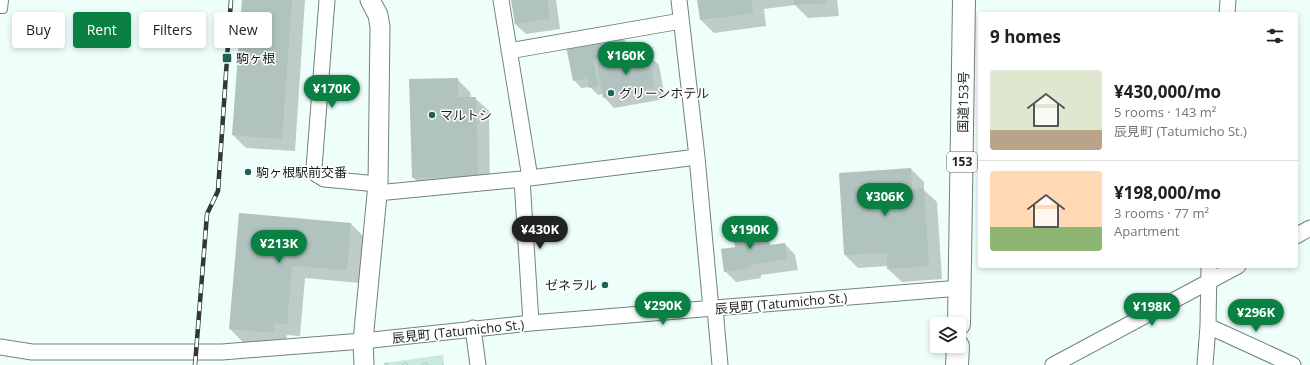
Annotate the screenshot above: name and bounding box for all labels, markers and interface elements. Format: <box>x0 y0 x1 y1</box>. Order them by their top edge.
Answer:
chip: Buy <box>12 12 65 48</box>
chip: Rent <box>73 12 131 48</box>
chip: Filters <box>139 12 206 48</box>
chip: New <box>214 12 272 48</box>
text: 9 homes <box>990 25 1061 48</box>
icon: filters <box>1264 25 1286 47</box>
pin: ¥160K <box>598 42 654 76</box>
text: ¥160K <box>607 46 645 64</box>
place label: 駒ヶ根 <box>236 49 275 67</box>
marker: 駒ヶ根 <box>221 52 233 64</box>
street label: 国道153号 <box>953 71 973 133</box>
pin: ¥170K <box>304 75 360 109</box>
text: ¥170K <box>313 79 351 97</box>
text: ¥430,000/mo <box>1114 80 1221 103</box>
place label: グリーンホテル <box>619 84 709 102</box>
icon: home <box>1022 86 1070 134</box>
marker: グリーンホテル <box>606 88 616 98</box>
text: 5 rooms · 143 m² <box>1114 103 1216 121</box>
place label: マルトシ <box>440 106 492 124</box>
marker: マルトシ <box>427 110 437 120</box>
text: 辰見町 (Tatumicho St.) <box>1114 122 1247 140</box>
road number: 153 <box>947 152 977 172</box>
place label: 駒ヶ根駅前交番 <box>256 163 347 181</box>
marker: 駒ヶ根駅前交番 <box>243 167 253 177</box>
text: ¥198,000/mo <box>1114 181 1221 204</box>
pin: ¥306K <box>857 183 913 217</box>
text: ¥306K <box>866 187 904 205</box>
icon: home <box>1022 187 1070 235</box>
text: 3 rooms · 77 m² <box>1114 204 1209 222</box>
pin: ¥430K <box>512 216 568 250</box>
pin: ¥190K <box>722 216 778 250</box>
text: ¥430K <box>521 220 559 238</box>
text: ¥190K <box>731 220 769 238</box>
text: Apartment <box>1114 222 1179 240</box>
pin: ¥213K <box>251 230 307 264</box>
text: ¥213K <box>260 234 298 252</box>
place label: ゼネラル <box>545 276 597 294</box>
marker: ゼネラル <box>600 280 610 290</box>
street label: 辰見町 (Tatumicho St.) <box>714 288 848 318</box>
pin: ¥290K <box>635 292 691 326</box>
pin: ¥198K <box>1124 293 1180 327</box>
text: ¥290K <box>644 296 682 314</box>
text: ¥198K <box>1133 297 1171 315</box>
pin: ¥296K <box>1228 299 1284 333</box>
text: ¥296K <box>1237 303 1275 321</box>
street label: 辰見町 (Tatumicho St.) <box>391 315 525 347</box>
map controls <box>930 317 966 353</box>
button: layers <box>930 317 966 353</box>

